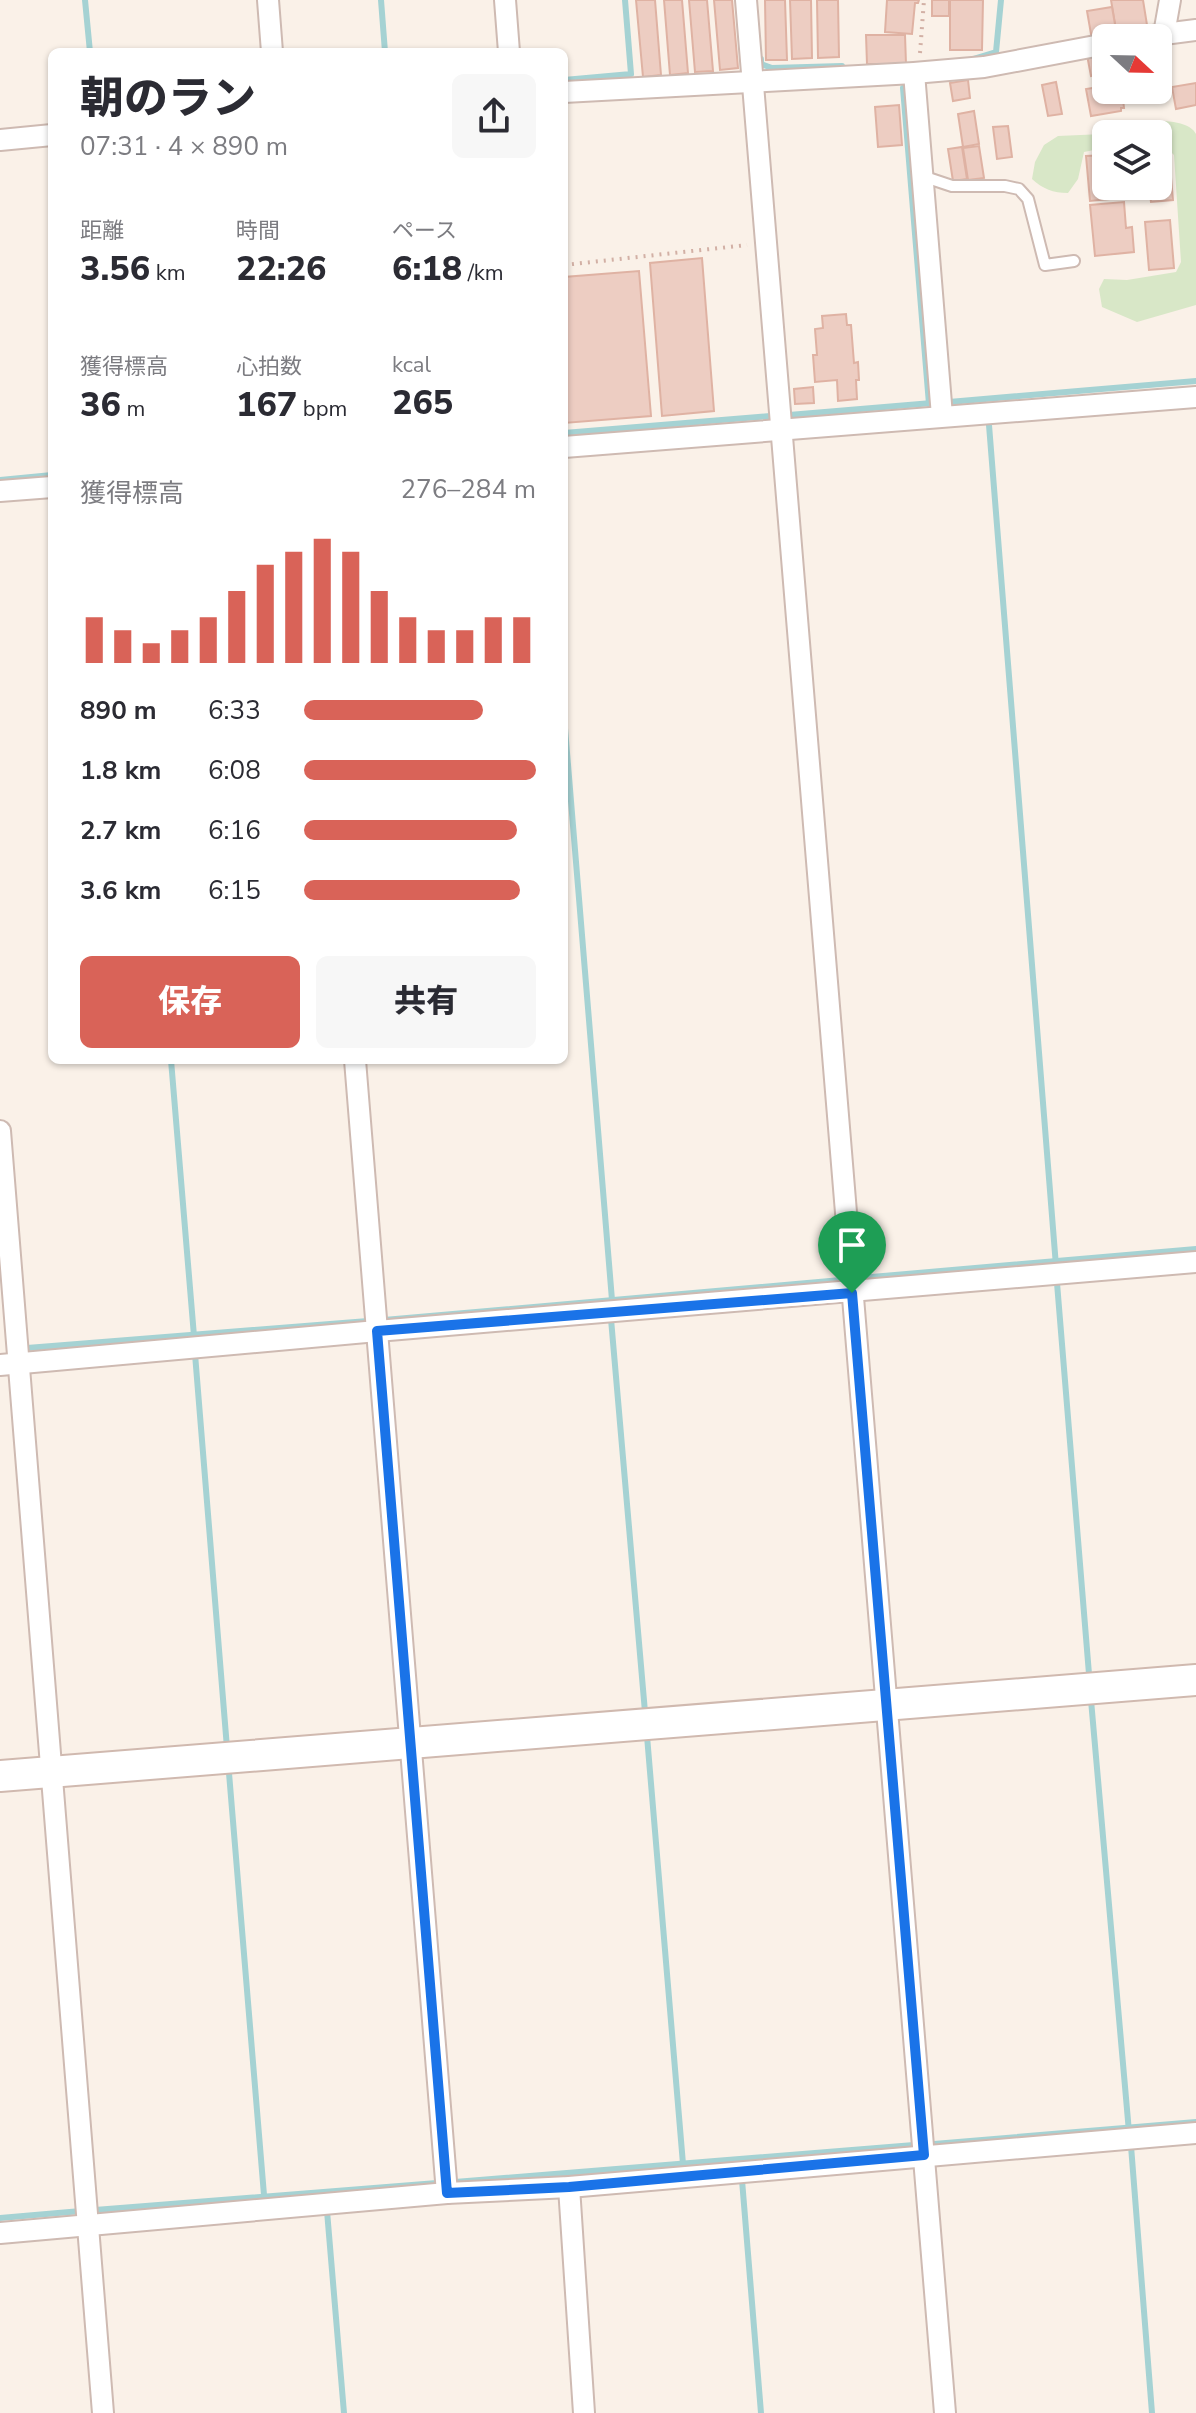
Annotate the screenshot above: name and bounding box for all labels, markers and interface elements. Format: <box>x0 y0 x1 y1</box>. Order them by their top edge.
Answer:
north arrow <box>1092 24 1172 104</box>
map controls <box>1092 24 1172 200</box>
text: 朝のラン <box>80 69 256 129</box>
button: share <box>452 74 536 158</box>
button: layers <box>1092 120 1172 200</box>
text: 07:31 · 4 × 890 m <box>80 129 288 164</box>
text: 距離 <box>80 216 124 246</box>
text: 時間 <box>236 216 280 246</box>
text: ペース <box>392 216 457 246</box>
text: 3.56 <box>80 246 150 292</box>
text: 22:26 <box>236 246 326 292</box>
text: 6:18 <box>392 246 462 292</box>
text: km <box>150 258 186 288</box>
text: /km <box>462 258 504 288</box>
text: kcal <box>392 350 431 380</box>
text: 獲得標高 <box>80 352 168 382</box>
text: 心拍数 <box>236 352 302 382</box>
text: 265 <box>392 380 453 426</box>
text: 36 <box>80 382 121 428</box>
text: 167 <box>236 382 297 428</box>
text: m <box>121 394 145 424</box>
text: bpm <box>297 394 347 424</box>
text: 276–284 m <box>400 472 536 507</box>
text: 獲得標高 <box>80 476 184 511</box>
text: 890 m <box>80 693 157 728</box>
text: 6:33 <box>208 693 261 728</box>
text: 1.8 km <box>80 753 161 788</box>
text: 6:08 <box>208 753 261 788</box>
text: 2.7 km <box>80 813 161 848</box>
text: 6:16 <box>208 813 261 848</box>
text: 3.6 km <box>80 873 161 908</box>
text: 6:15 <box>208 873 261 908</box>
button: 保存 <box>80 956 300 1048</box>
button: 共有 <box>316 956 536 1048</box>
pin <box>818 1211 886 1293</box>
icon: arrive <box>830 1223 874 1267</box>

